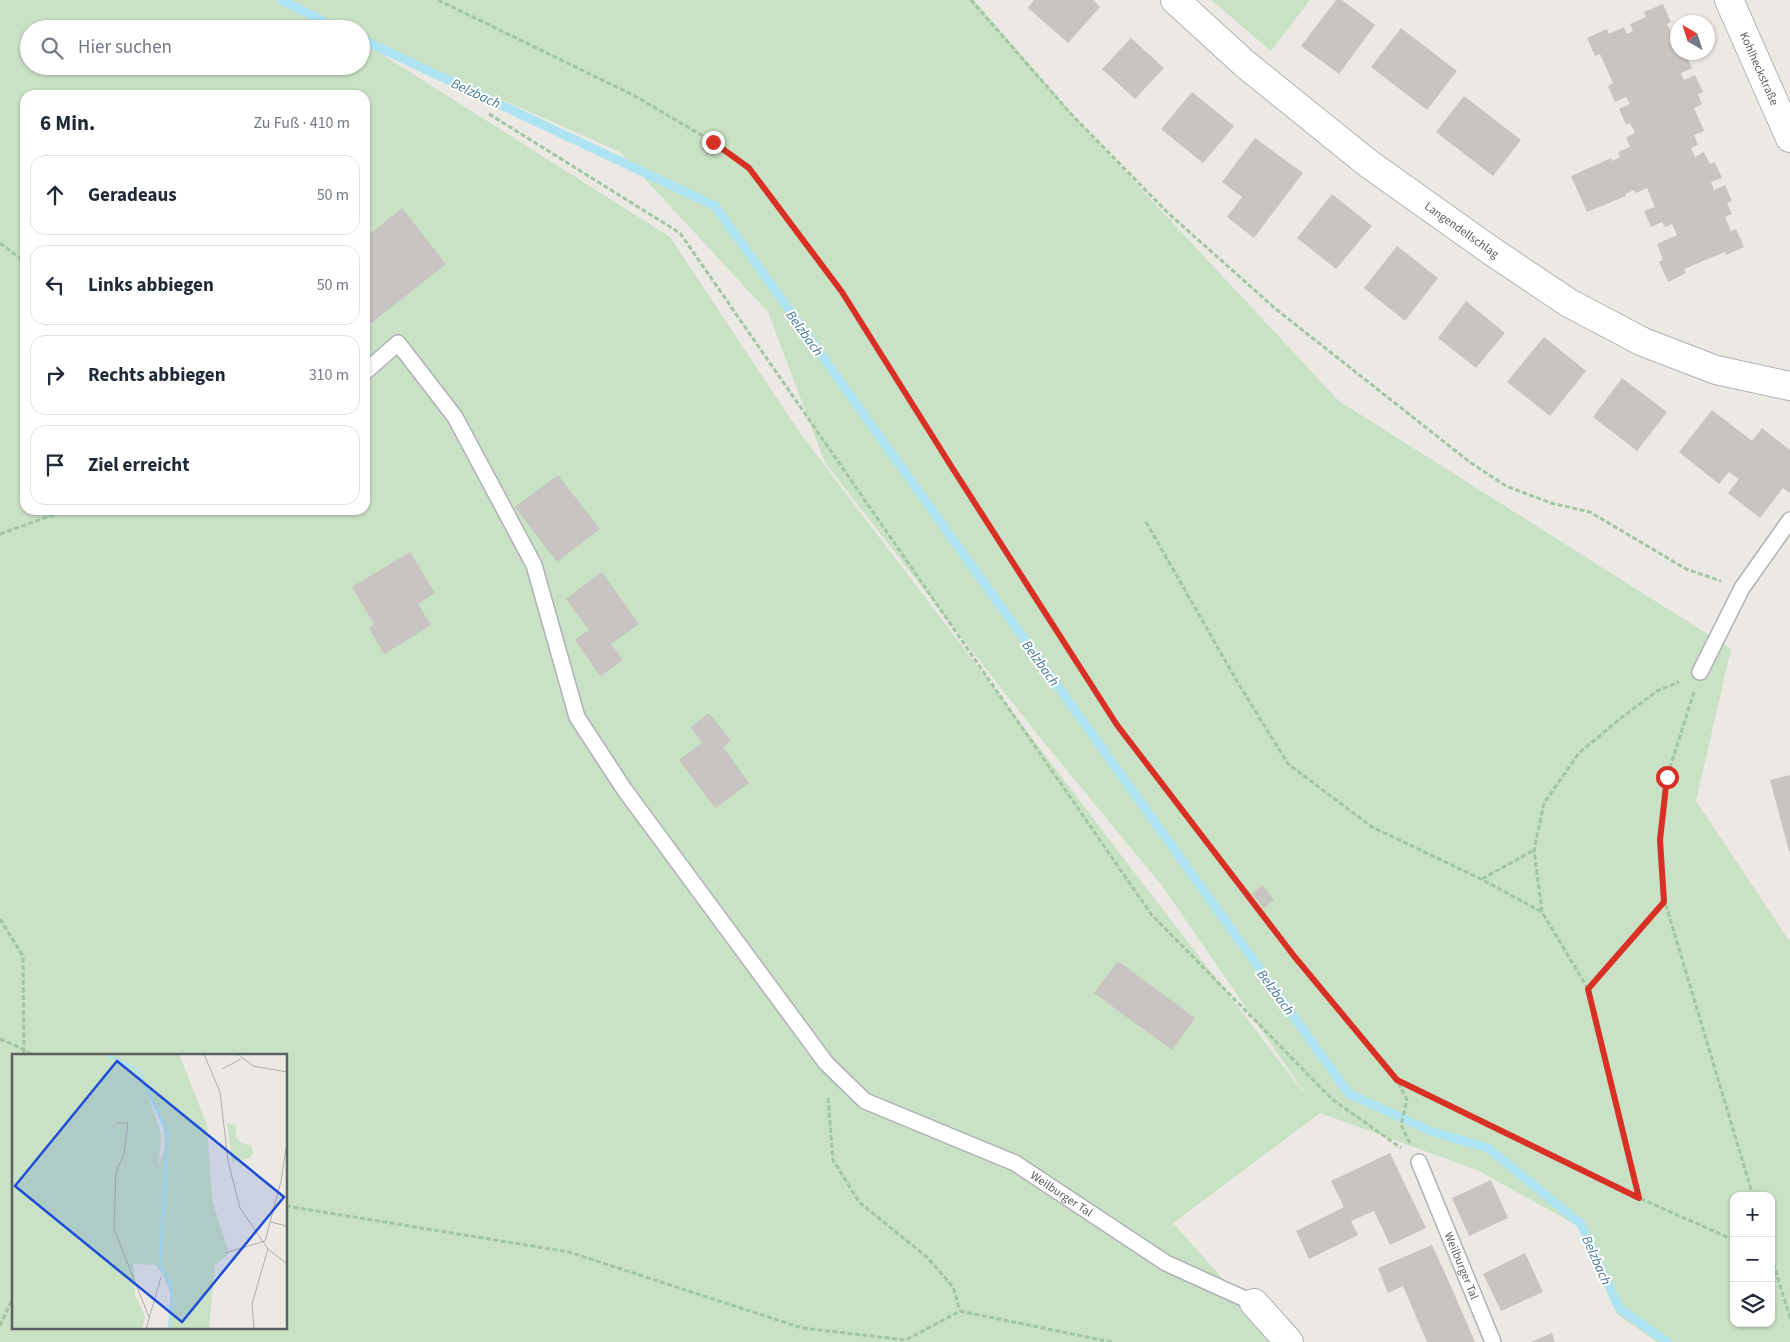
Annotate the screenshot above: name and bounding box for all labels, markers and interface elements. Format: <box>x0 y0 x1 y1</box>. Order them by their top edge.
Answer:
north arrow <box>1670 15 1715 60</box>
search box <box>20 20 370 75</box>
street label: Kohlheckstraße <box>1735 29 1783 108</box>
icon: search <box>38 34 66 62</box>
text: Hier suchen <box>78 34 172 61</box>
water label: Belzbach <box>448 74 504 114</box>
text: 6 Min. <box>40 108 95 138</box>
text: Zu Fuß · 410 m <box>254 112 350 134</box>
route end <box>702 131 725 154</box>
icon: ahead <box>41 181 69 209</box>
text: Geradeaus <box>88 182 177 209</box>
text: 50 m <box>317 184 349 206</box>
street label: Langendellschlag <box>1421 198 1502 263</box>
icon: left <box>41 271 69 299</box>
text: Links abbiegen <box>88 272 214 299</box>
text: 50 m <box>317 274 349 296</box>
water label: Belzbach <box>781 307 828 361</box>
icon: right <box>41 361 69 389</box>
text: Rechts abbiegen <box>88 362 226 389</box>
text: 310 m <box>309 364 349 386</box>
icon: arrive <box>41 451 69 479</box>
text: Ziel erreicht <box>88 452 189 479</box>
water label: Belzbach <box>1017 637 1064 691</box>
route start <box>1656 766 1679 789</box>
water label: Belzbach <box>1252 966 1299 1020</box>
inset map <box>12 1054 288 1330</box>
street label: Weilburger Tal <box>1027 1167 1096 1221</box>
map controls <box>1730 1192 1775 1327</box>
button: + <box>1730 1192 1775 1237</box>
street label: Weilburger Tal <box>1440 1229 1483 1302</box>
water label: Belzbach <box>1576 1232 1616 1288</box>
button: − <box>1730 1237 1775 1282</box>
button: layers <box>1730 1282 1775 1327</box>

